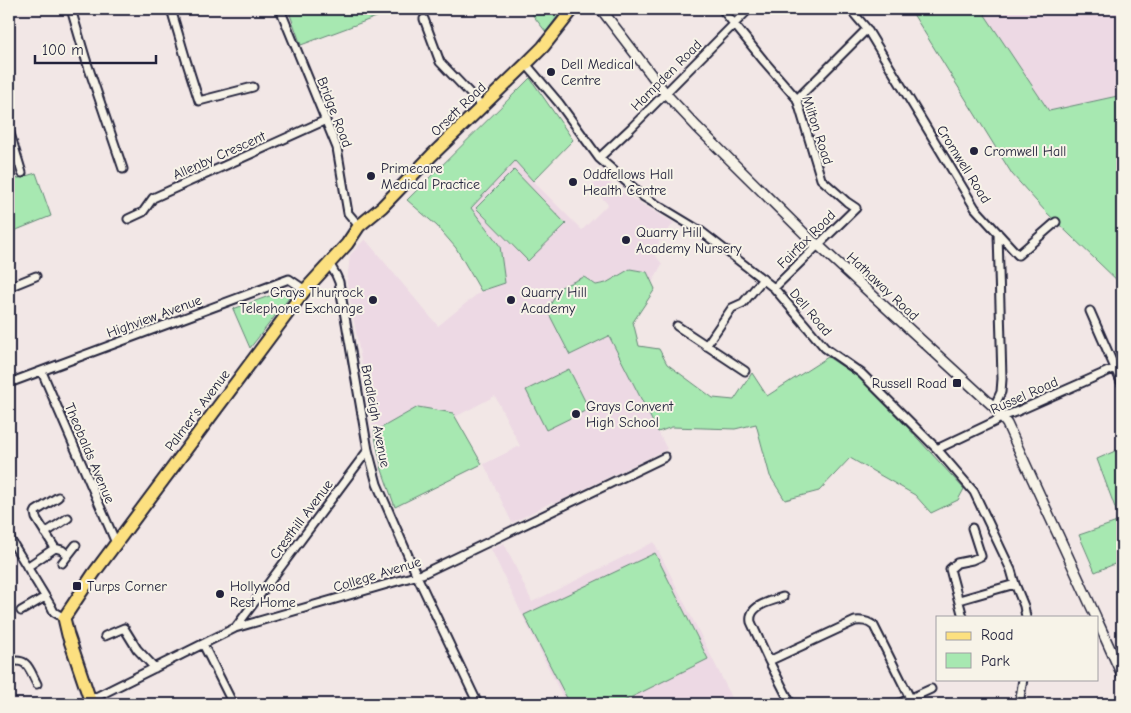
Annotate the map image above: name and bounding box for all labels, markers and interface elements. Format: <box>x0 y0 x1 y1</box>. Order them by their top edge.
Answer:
scale bar <box>35 32 156 64</box>
street label: Hampden Road <box>627 36 705 114</box>
text: 100 m <box>42 41 84 59</box>
place label: Dell Medical Centre <box>561 56 634 89</box>
marker: Dell Medical Centre <box>545 66 557 78</box>
street label: Bridge Road <box>313 75 356 150</box>
street label: Orsett Road <box>427 79 490 140</box>
street label: Milton Road <box>798 93 837 167</box>
street label: Cromwell Road <box>933 122 994 207</box>
street label: Allenby Crescent <box>170 127 269 183</box>
place label: Cromwell Hall <box>984 143 1066 160</box>
marker: Cromwell Hall <box>968 145 980 157</box>
place label: Primecare Medical Practice <box>381 160 480 193</box>
place label: Oddfellows Hall Health Centre <box>583 166 673 199</box>
marker: Primecare Medical Practice <box>365 170 377 182</box>
marker: Oddfellows Hall Health Centre <box>567 176 579 188</box>
street label: Fairfax Road <box>774 207 839 272</box>
place label: Quarry Hill Academy Nursery <box>636 224 742 257</box>
marker: Quarry Hill Academy Nursery <box>620 234 632 246</box>
street label: Hathaway Road <box>843 249 922 324</box>
place label: Grays Thurrock Telephone Exchange <box>240 284 363 317</box>
place label: Quarry Hill Academy <box>521 284 587 317</box>
street label: Dell Road <box>786 285 835 340</box>
street label: Highview Avenue <box>104 291 204 342</box>
marker: Grays Thurrock Telephone Exchange <box>367 294 379 306</box>
marker: Quarry Hill Academy <box>505 294 517 306</box>
street label: Bradleigh Avenue <box>357 363 394 469</box>
street label: Palmer's Avenue <box>161 366 234 454</box>
street label: Russel Road <box>988 373 1061 418</box>
place label: Russell Road <box>872 375 947 392</box>
marker: Russell Road <box>951 377 963 389</box>
place label: Grays Convent High School <box>586 398 674 431</box>
street label: Theobalds Avenue <box>61 400 118 506</box>
marker: Grays Convent High School <box>570 408 582 420</box>
street label: Cresthill Avenue <box>266 476 337 562</box>
street label: College Avenue <box>331 553 423 596</box>
place label: Turps Corner <box>87 578 167 595</box>
place label: Hollywood Rest Home <box>230 578 296 611</box>
marker: Turps Corner <box>71 580 83 592</box>
marker: Hollywood Rest Home <box>214 588 226 600</box>
legend <box>936 616 1098 680</box>
text: Road <box>981 626 1013 644</box>
text: Park <box>981 652 1010 670</box>

